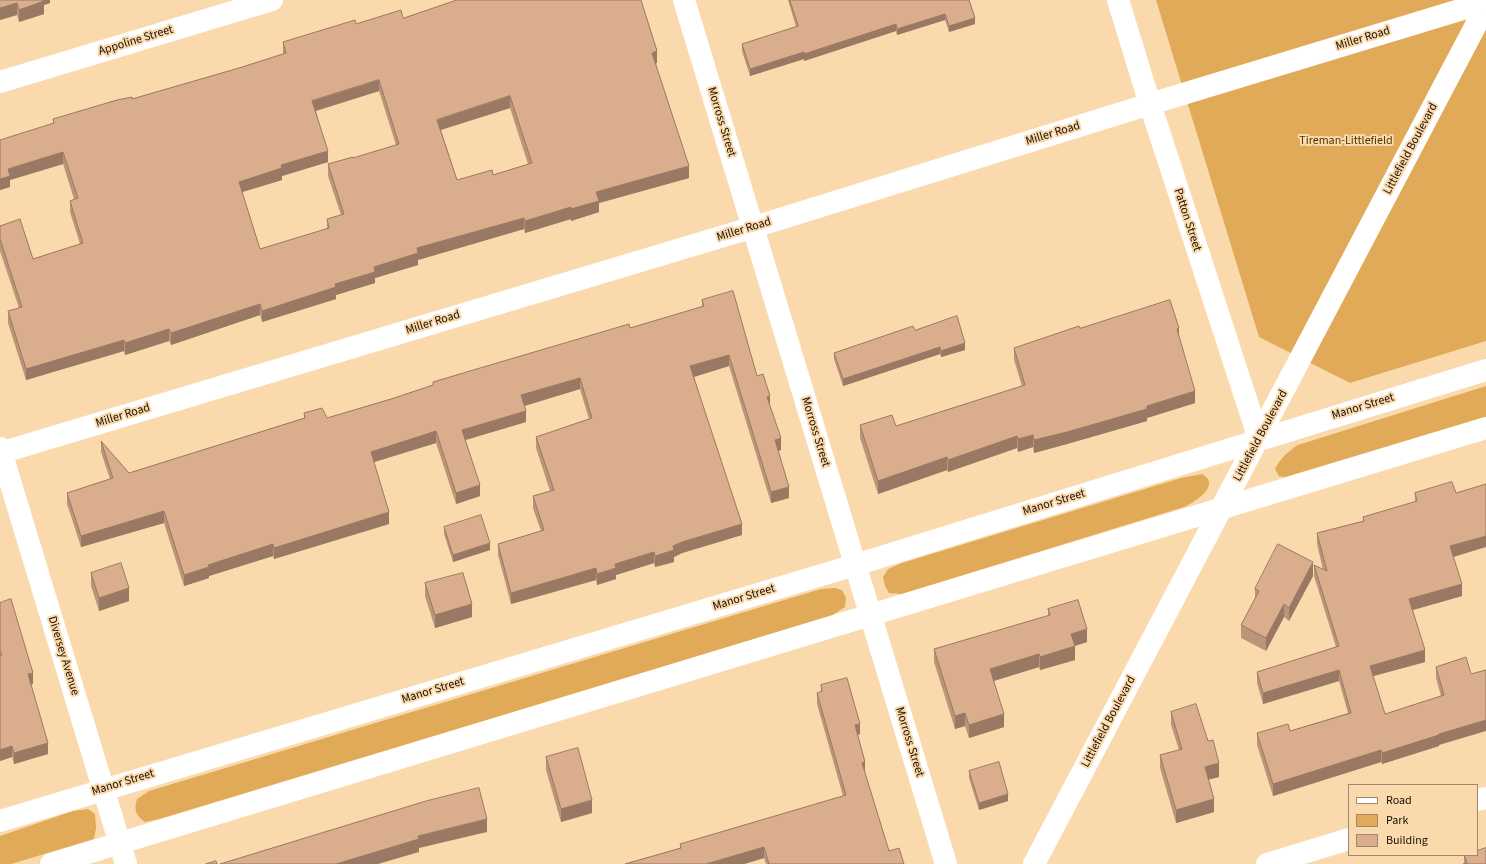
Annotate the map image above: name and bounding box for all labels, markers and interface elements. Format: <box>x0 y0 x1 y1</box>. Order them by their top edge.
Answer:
street label: Appoline Street <box>97 23 175 59</box>
street label: Miller Road <box>1334 24 1392 54</box>
street label: Morross Street <box>704 85 738 159</box>
street label: Littlefield Boulevard <box>1381 101 1441 197</box>
street label: Miller Road <box>1024 119 1082 149</box>
park label: Tireman-Littlefield <box>1299 134 1393 148</box>
street label: Patton Street <box>1170 187 1204 253</box>
street label: Miller Road <box>715 215 773 245</box>
street label: Miller Road <box>404 308 462 338</box>
street label: Littlefield Boulevard <box>1231 388 1291 484</box>
street label: Manor Street <box>1330 391 1396 423</box>
street label: Morross Street <box>798 395 832 469</box>
street label: Miller Road <box>94 401 152 431</box>
street label: Manor Street <box>1021 487 1087 519</box>
street label: Manor Street <box>711 582 777 614</box>
street label: Diversey Avenue <box>44 615 82 697</box>
street label: Littlefield Boulevard <box>1079 674 1139 770</box>
street label: Manor Street <box>400 675 466 707</box>
street label: Morross Street <box>892 705 926 779</box>
street label: Manor Street <box>90 767 156 799</box>
legend <box>1348 784 1478 856</box>
text: Road <box>1386 792 1412 809</box>
text: Park <box>1386 812 1408 829</box>
text: Building <box>1386 832 1428 849</box>

